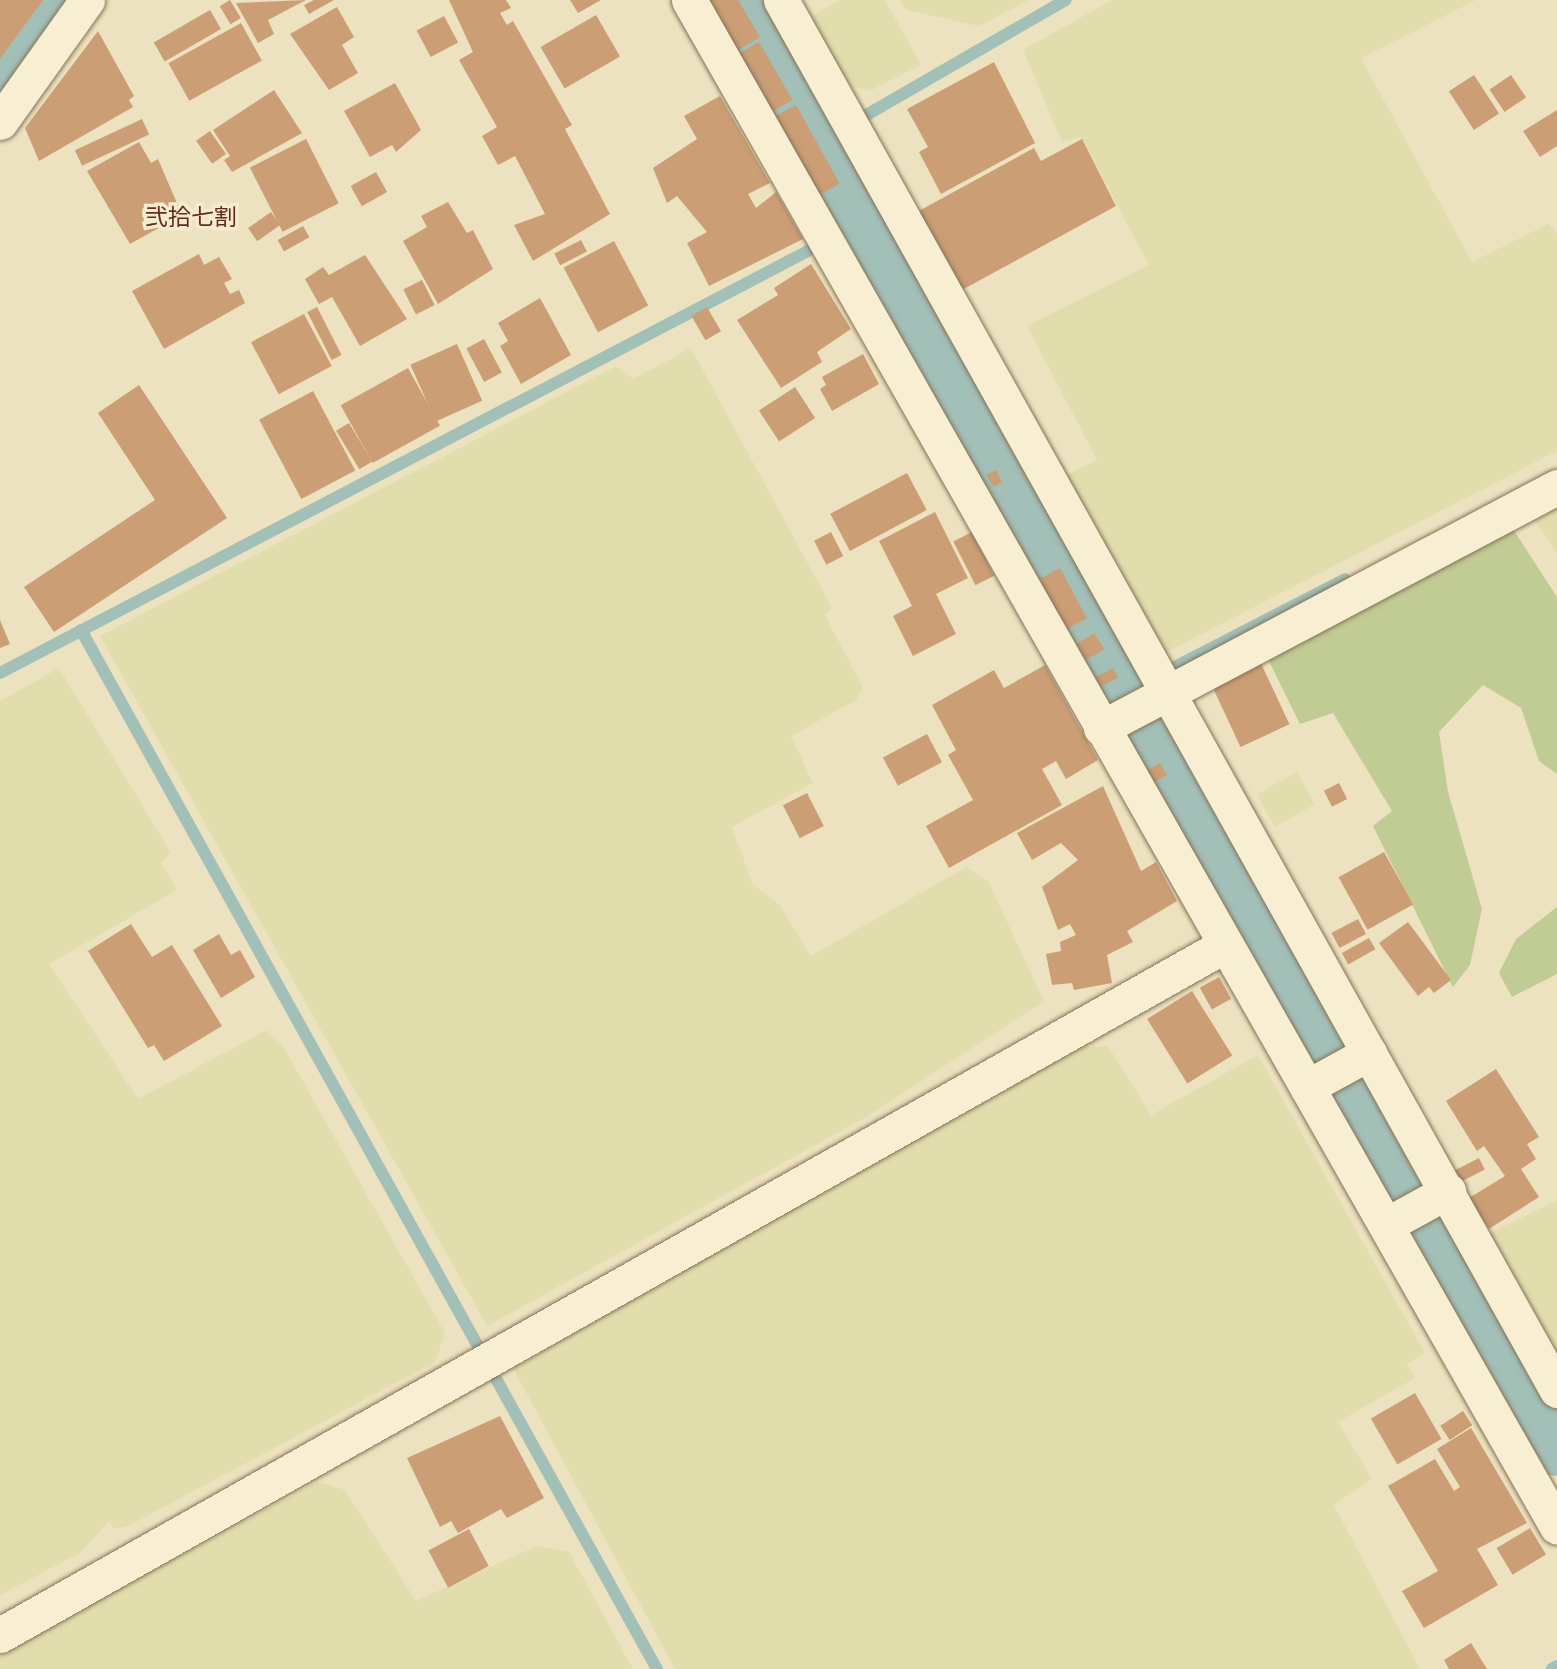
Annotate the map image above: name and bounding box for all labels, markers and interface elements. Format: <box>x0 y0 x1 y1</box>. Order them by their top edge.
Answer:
district label: 弐拾七割 <box>145 204 237 232</box>

